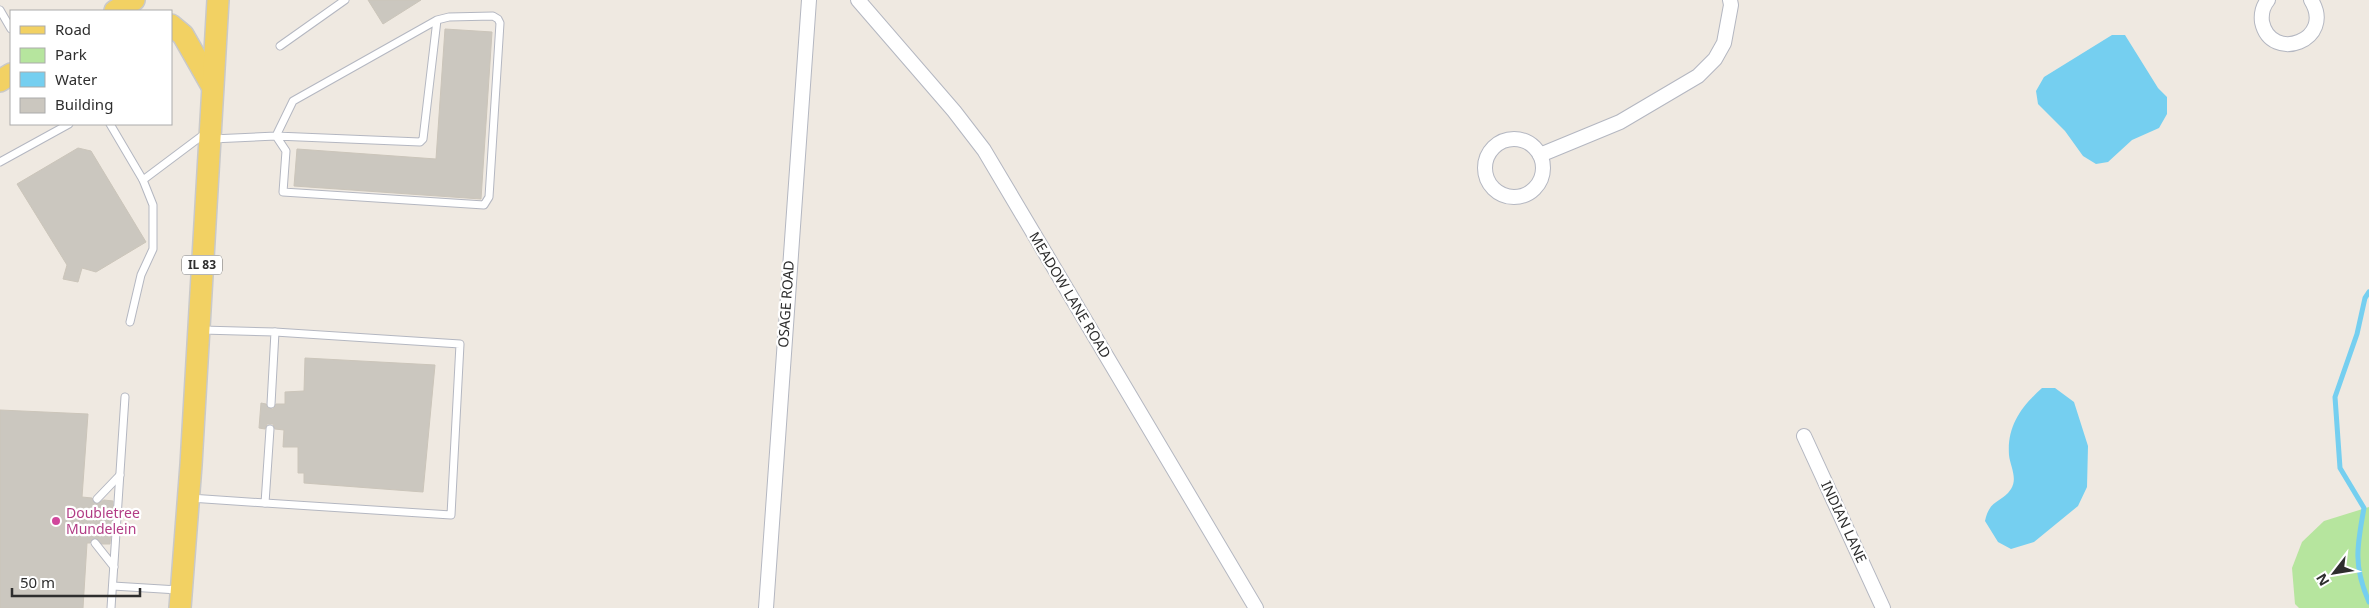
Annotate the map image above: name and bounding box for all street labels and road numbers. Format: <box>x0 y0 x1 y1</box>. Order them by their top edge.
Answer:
street label: MEADOW LANE ROAD <box>1025 228 1116 361</box>
road number: IL 83 <box>182 256 222 274</box>
street label: OSAGE ROAD <box>773 260 798 348</box>
street label: INDIAN LANE <box>1817 478 1872 566</box>

